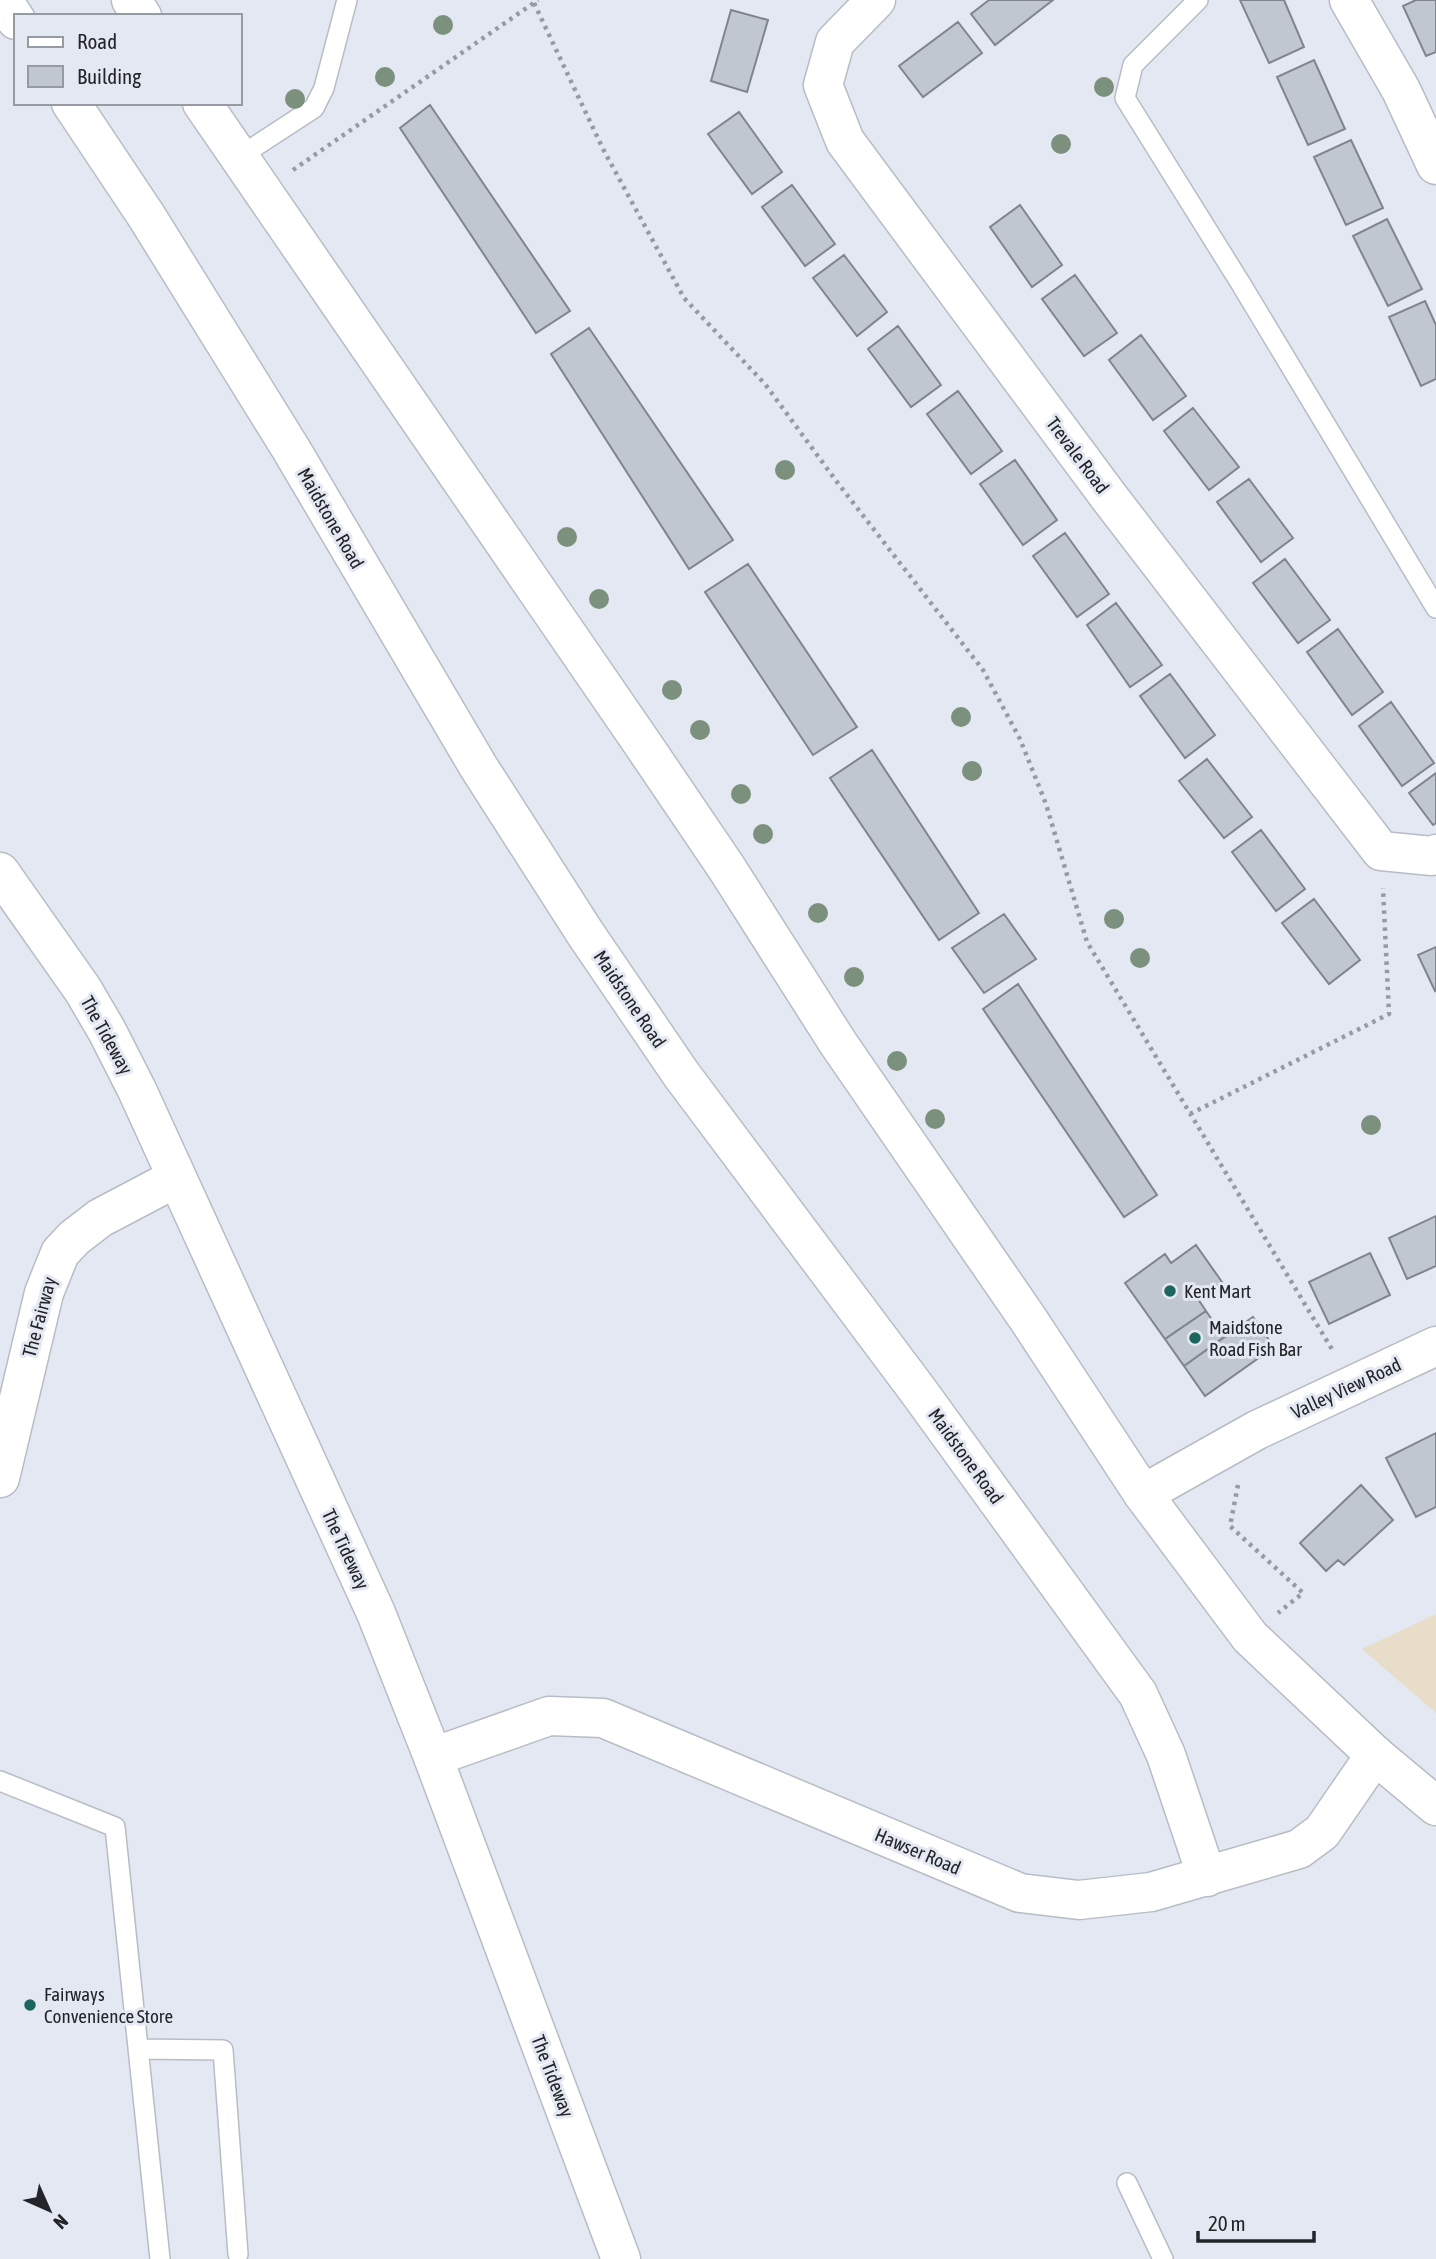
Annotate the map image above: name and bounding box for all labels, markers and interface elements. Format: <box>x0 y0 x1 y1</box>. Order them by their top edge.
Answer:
legend <box>14 14 242 105</box>
text: Road <box>77 29 117 53</box>
text: Building <box>77 64 141 88</box>
street label: Trevale Road <box>1042 412 1114 498</box>
street label: Maidstone Road <box>293 464 369 572</box>
street label: Maidstone Road <box>589 946 671 1052</box>
street label: The Tideway <box>77 992 138 1078</box>
street label: The Fairway <box>18 1274 60 1360</box>
place label: Kent Mart <box>1184 1280 1251 1302</box>
marker: Kent Mart <box>1162 1283 1178 1299</box>
place label: Maidstone Road Fish Bar <box>1209 1316 1302 1360</box>
marker: Maidstone Road Fish Bar <box>1187 1330 1203 1346</box>
street label: Valley View Road <box>1288 1353 1404 1423</box>
street label: Maidstone Road <box>924 1404 1008 1508</box>
street label: The Tideway <box>318 1505 374 1593</box>
street label: Hawser Road <box>872 1823 964 1879</box>
place label: Fairways Convenience Store <box>44 1983 173 2027</box>
marker: Fairways Convenience Store <box>22 1997 38 2013</box>
street label: The Tideway <box>527 2032 579 2120</box>
north arrow <box>14 2175 84 2245</box>
scale bar <box>1198 2200 1314 2244</box>
text: N <box>49 2210 73 2234</box>
text: 20 m <box>1208 2211 1246 2235</box>

